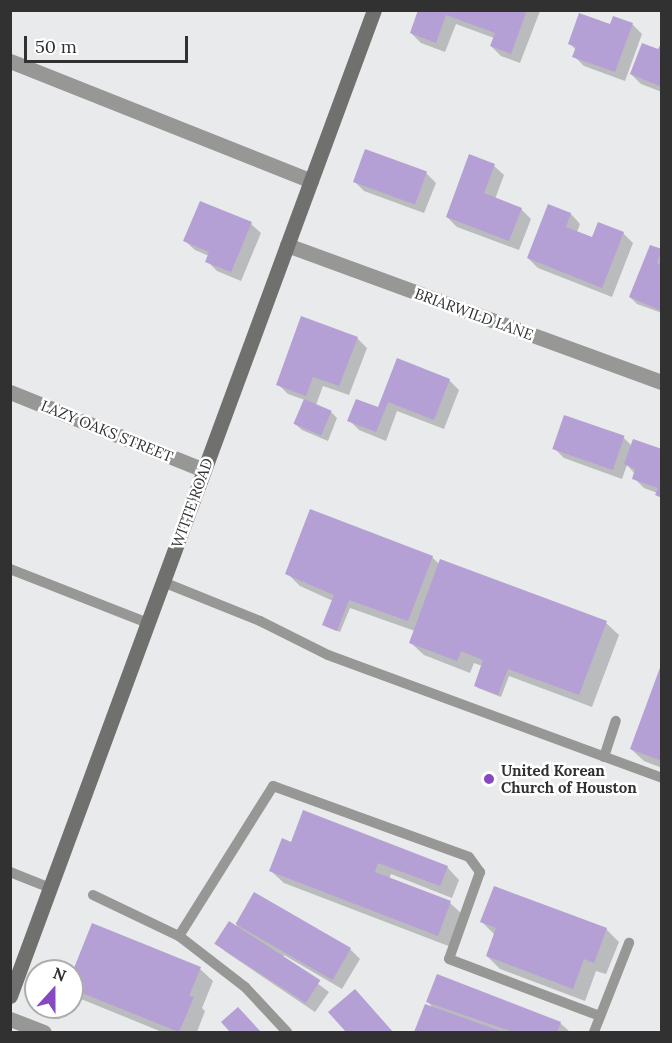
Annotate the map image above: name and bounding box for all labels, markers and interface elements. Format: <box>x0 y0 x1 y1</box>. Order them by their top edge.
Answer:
scale bar <box>27 24 190 62</box>
text: 50 m <box>35 35 77 58</box>
street label: BRIARWILD LANE <box>412 284 536 344</box>
street label: LAZY OAKS STREET <box>38 396 176 466</box>
street label: WITTE ROAD <box>167 456 217 550</box>
place label: United Korean Church of Houston <box>501 761 637 796</box>
marker: United Korean Church of Houston <box>482 772 496 786</box>
north arrow <box>24 959 84 1019</box>
text: N <box>50 963 69 986</box>

